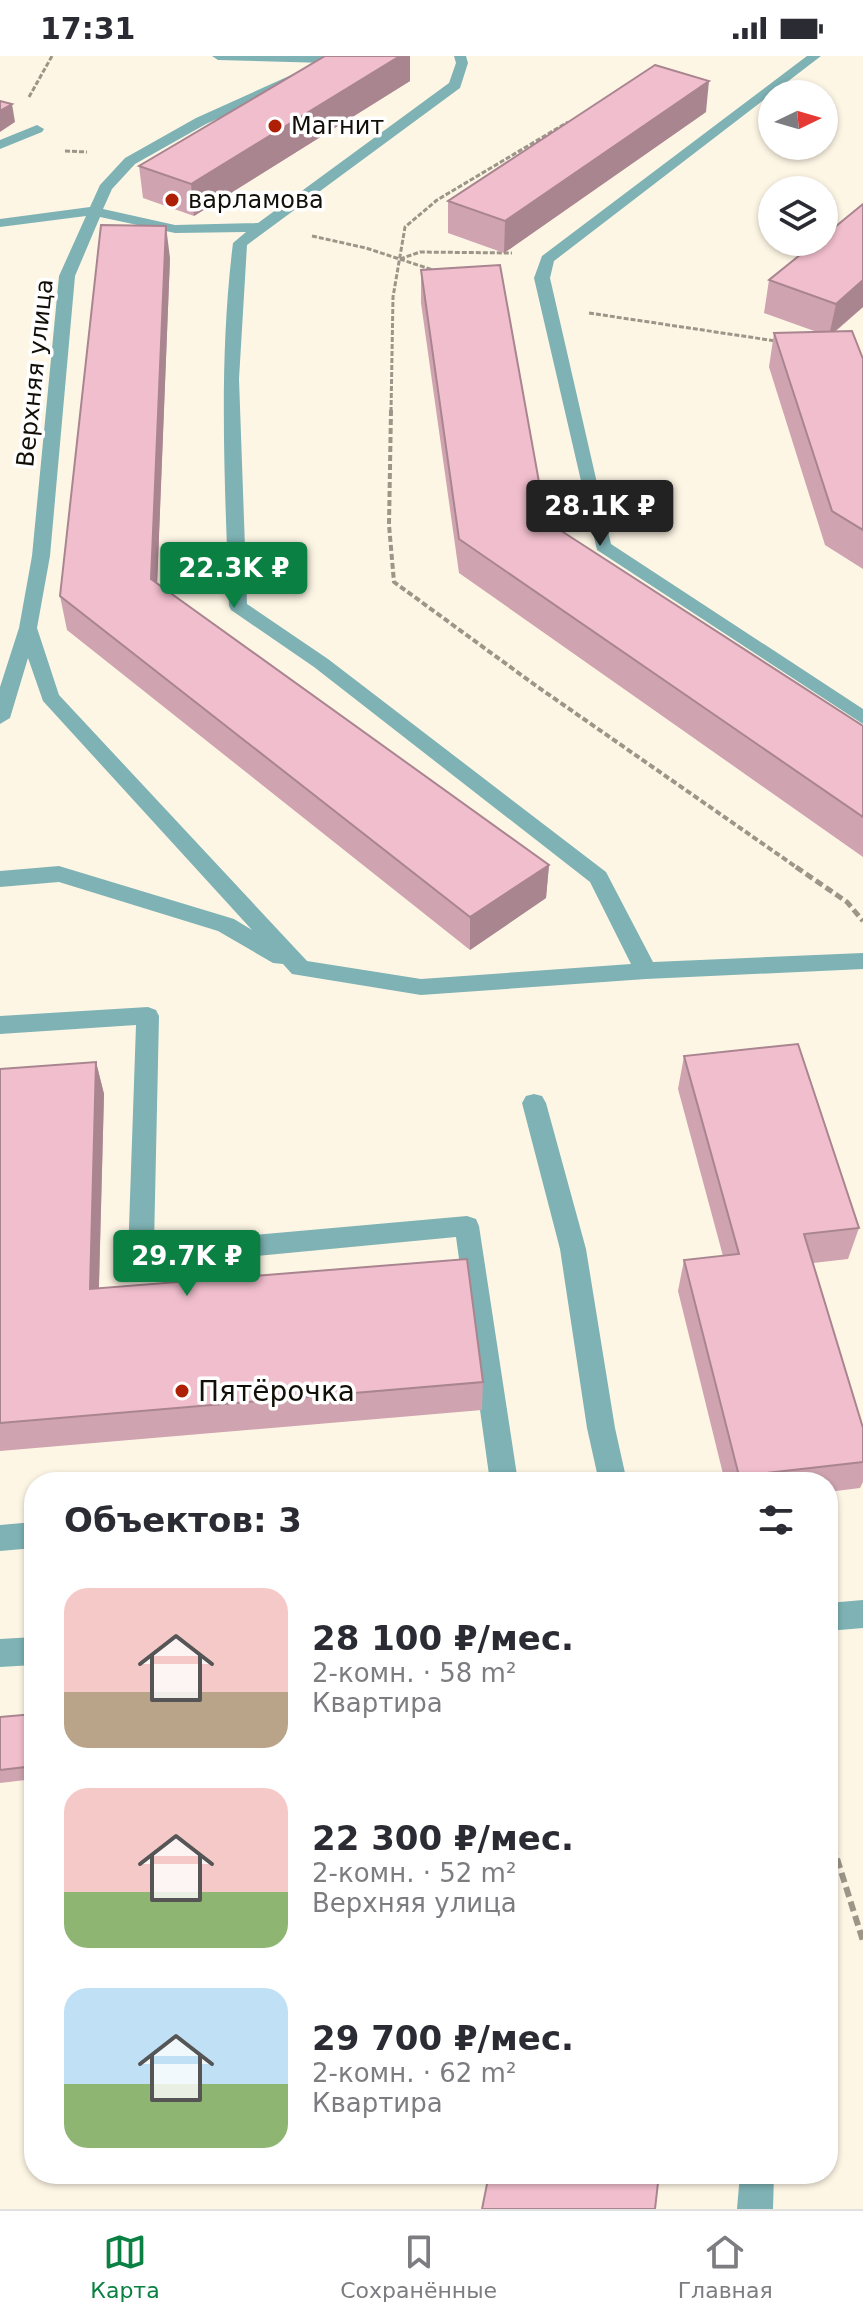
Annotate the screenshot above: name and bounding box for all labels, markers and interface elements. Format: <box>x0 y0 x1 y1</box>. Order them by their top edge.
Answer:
text: 17:31 <box>40 11 136 46</box>
north arrow <box>758 80 838 160</box>
map controls <box>758 80 838 256</box>
place label: Магнит <box>291 112 384 140</box>
marker: Магнит <box>266 117 284 135</box>
button: layers <box>758 176 838 256</box>
place label: варламова <box>188 186 324 214</box>
marker: варламова <box>163 191 181 209</box>
street label: Верхняя улица <box>11 278 59 468</box>
pin: 28.1K ₽ <box>526 480 674 548</box>
text: 28.1K ₽ <box>544 491 656 521</box>
pin: 22.3K ₽ <box>160 542 308 610</box>
text: 22.3K ₽ <box>178 553 290 583</box>
pin: 29.7K ₽ <box>113 1230 261 1298</box>
text: 29.7K ₽ <box>131 1241 243 1271</box>
place label: Пятёрочка <box>198 1375 355 1408</box>
marker: Пятёрочка <box>173 1382 191 1400</box>
icon: filters <box>754 1498 798 1542</box>
text: Объектов: 3 <box>64 1500 302 1540</box>
text: 28 100 ₽/мес. <box>312 1618 574 1658</box>
icon: home <box>128 1620 224 1716</box>
text: 2-комн. · 58 m² <box>312 1658 516 1688</box>
text: Квартира <box>312 1688 443 1718</box>
text: 22 300 ₽/мес. <box>312 1818 574 1858</box>
icon: home <box>128 1820 224 1916</box>
text: 2-комн. · 52 m² <box>312 1858 516 1888</box>
text: Верхняя улица <box>312 1888 517 1918</box>
text: 29 700 ₽/мес. <box>312 2018 574 2058</box>
icon: home <box>128 2020 224 2116</box>
text: 2-комн. · 62 m² <box>312 2058 516 2088</box>
text: Квартира <box>312 2088 443 2118</box>
tab: Карта <box>90 2230 160 2303</box>
tab: Сохранённые <box>340 2230 497 2303</box>
tab: Главная <box>678 2230 773 2303</box>

